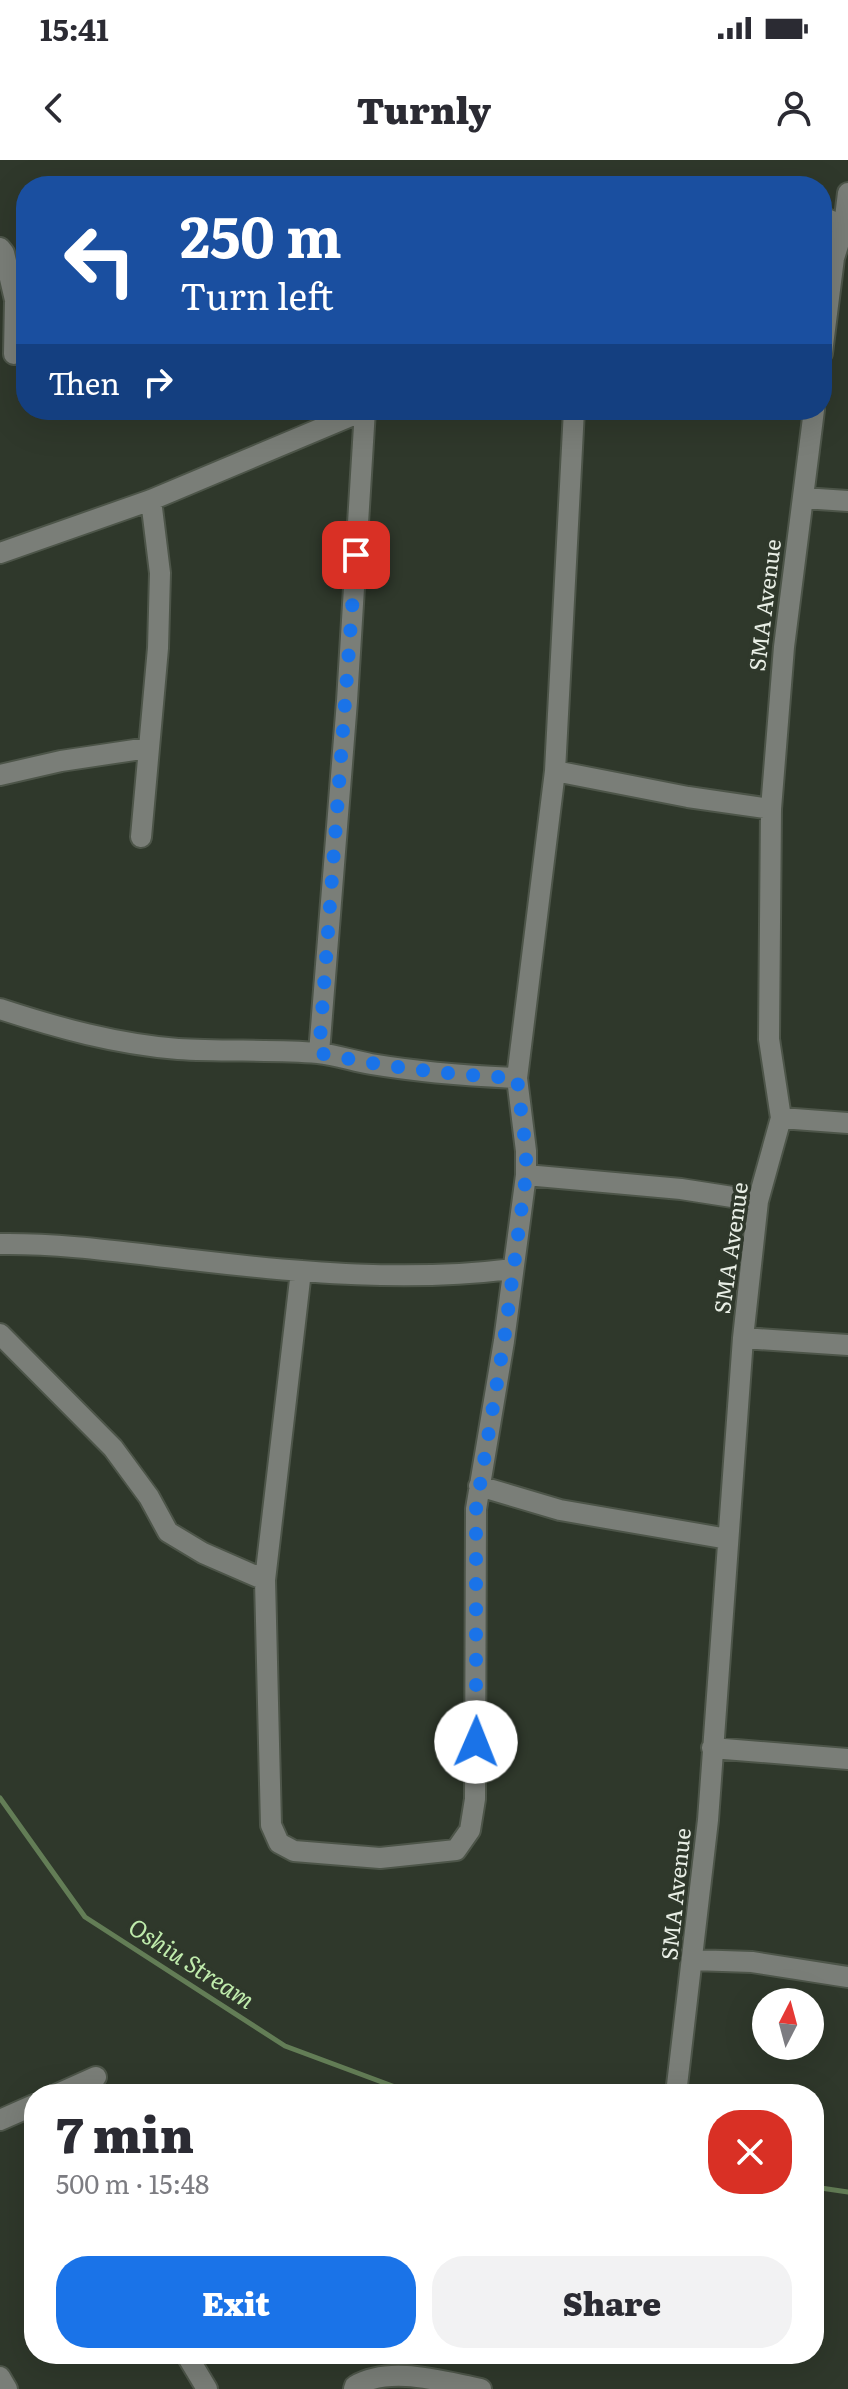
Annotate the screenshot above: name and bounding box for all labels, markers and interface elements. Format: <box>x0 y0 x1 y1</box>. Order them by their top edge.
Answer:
text: 15:41 <box>40 6 109 50</box>
text: Turnly <box>357 82 491 135</box>
icon: back <box>32 86 76 130</box>
icon: person <box>772 86 816 130</box>
text: 250 m <box>180 192 342 275</box>
icon: left <box>48 208 152 312</box>
text: Turn left <box>180 268 334 321</box>
text: Then <box>48 360 120 404</box>
icon: right <box>136 360 180 404</box>
pin <box>322 521 390 589</box>
icon: arrive <box>334 533 378 577</box>
street label: SMA Avenue <box>739 537 788 673</box>
street label: SMA Avenue <box>704 1180 755 1316</box>
position arrow <box>434 1700 518 1784</box>
street label: SMA Avenue <box>651 1826 698 1962</box>
water label: Oshiu Stream <box>122 1908 262 2016</box>
north arrow <box>752 1988 824 2060</box>
map controls <box>752 1988 824 2060</box>
text: 7 min <box>56 2097 194 2168</box>
button: close <box>708 2110 792 2194</box>
text: 500 m · 15:48 <box>56 2163 209 2202</box>
button: Exit <box>56 2256 416 2348</box>
button: Share <box>432 2256 792 2348</box>

